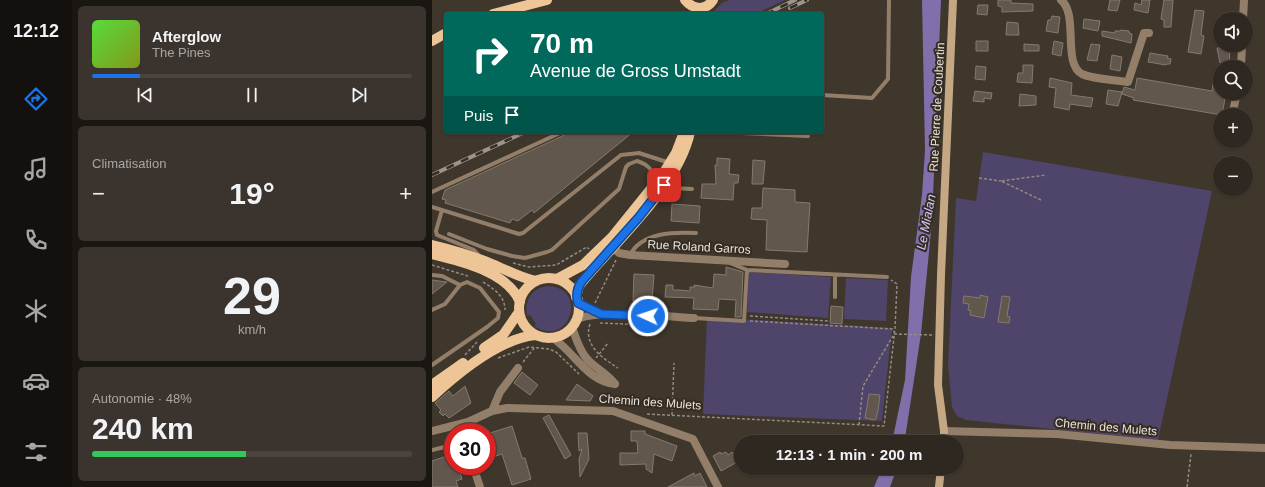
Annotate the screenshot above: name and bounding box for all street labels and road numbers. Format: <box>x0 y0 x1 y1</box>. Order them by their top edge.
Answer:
street label: Rue Pierre de Coubertin <box>927 42 947 172</box>
street label: Rue Roland Garros <box>647 237 751 257</box>
street label: Chemin des Mulets <box>598 391 702 413</box>
street label: Chemin des Mulets <box>1054 416 1158 438</box>

